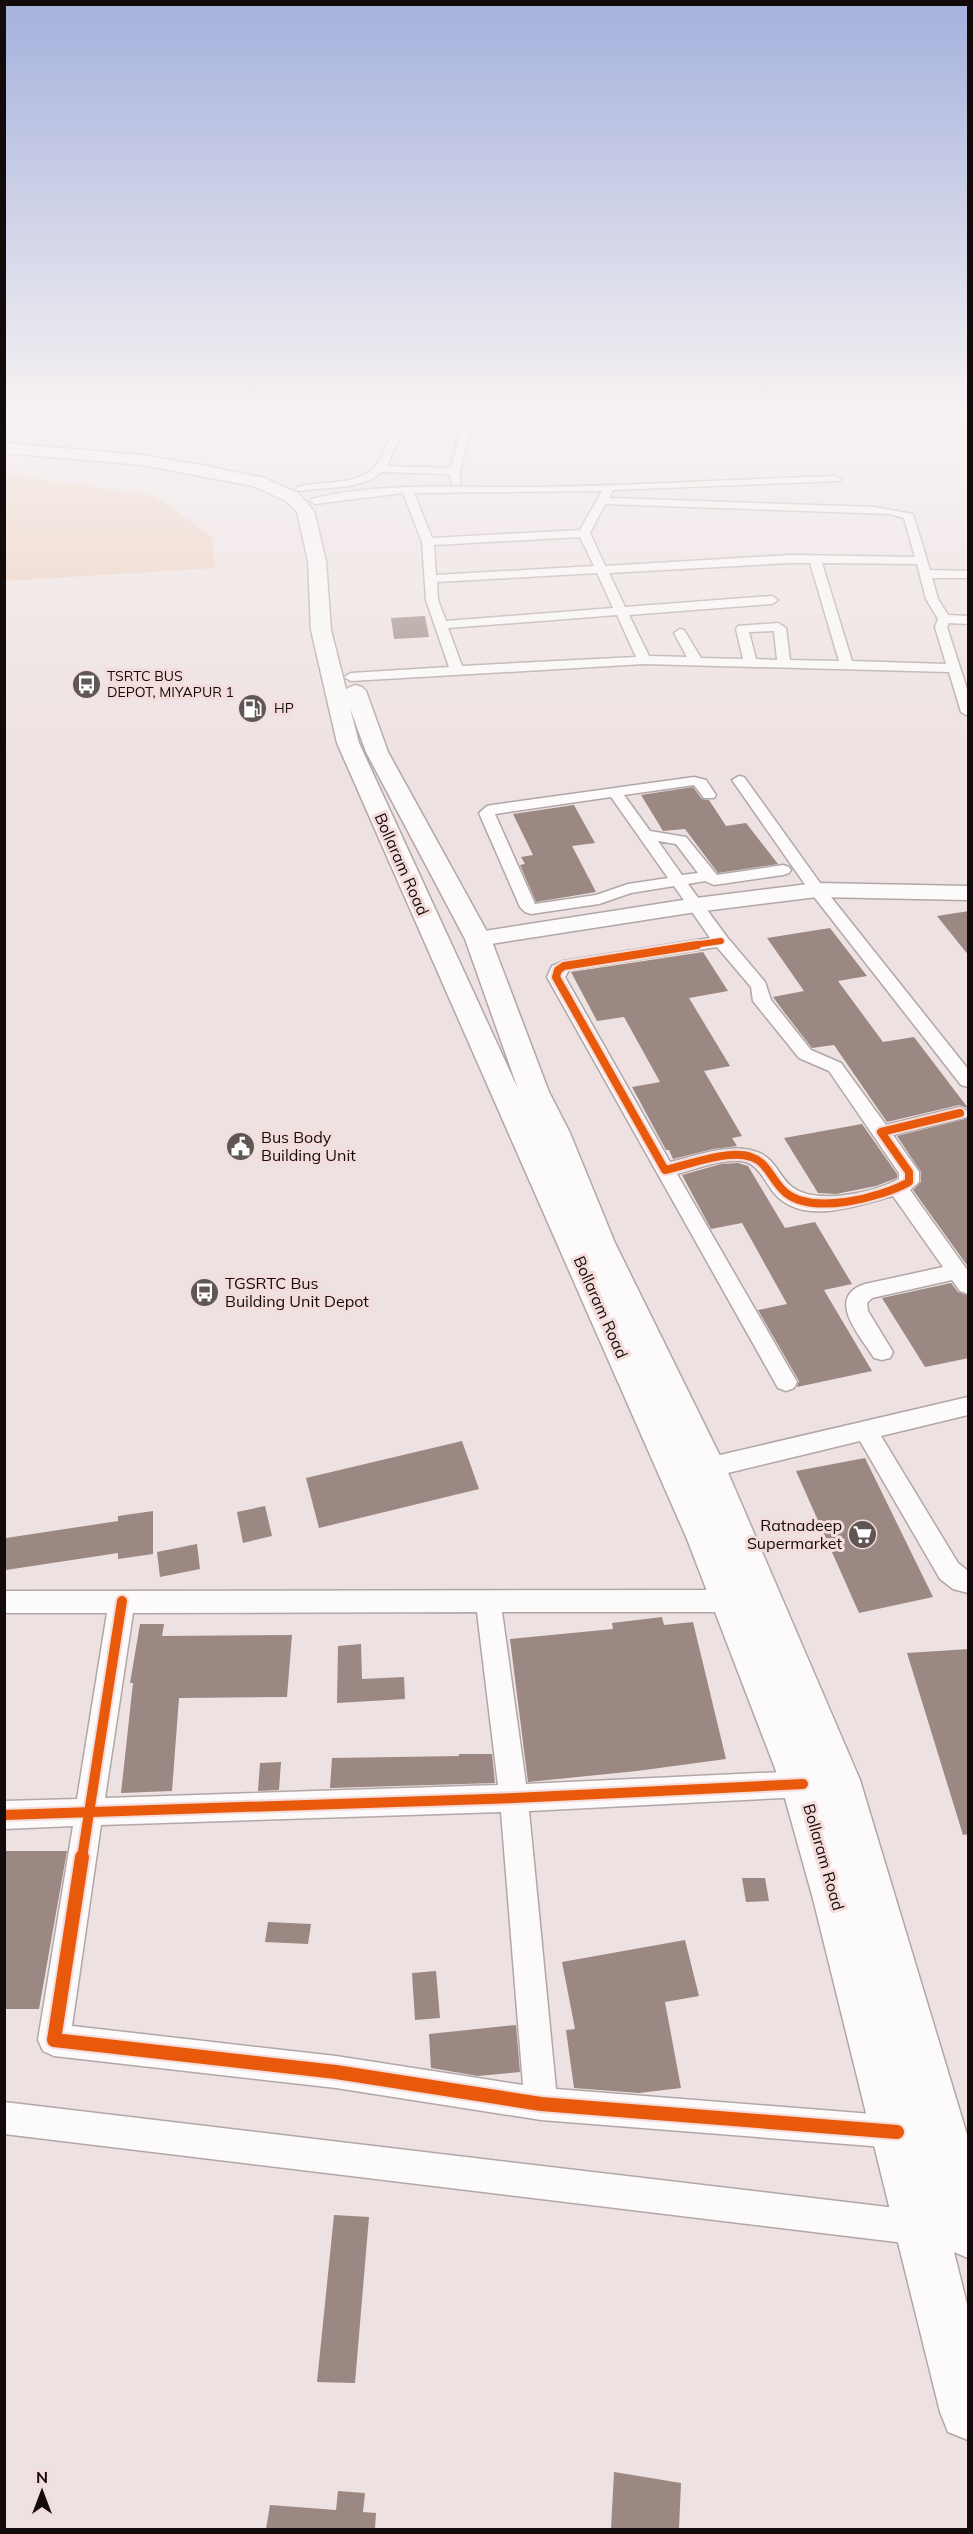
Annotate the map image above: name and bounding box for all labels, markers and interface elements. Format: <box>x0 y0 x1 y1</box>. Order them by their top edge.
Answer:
place label: TSRTC BUS DEPOT, MIYAPUR 1 <box>107 667 234 701</box>
bus stop icon: TSRTC BUS DEPOT, MIYAPUR 1 <box>70 668 102 700</box>
fuel station icon: HP <box>237 692 269 724</box>
place label: HP <box>274 699 294 717</box>
street label: Bollaram Road <box>370 810 434 918</box>
place label: Bus Body Building Unit <box>261 1127 356 1165</box>
public building icon: Bus Body Building Unit <box>224 1130 256 1162</box>
street label: Bollaram Road <box>569 1253 633 1361</box>
place label: TGSRTC Bus Building Unit Depot <box>225 1273 369 1311</box>
bus stop icon: TGSRTC Bus Building Unit Depot <box>188 1276 220 1308</box>
place label: Ratnadeep Supermarket <box>747 1515 842 1553</box>
supermarket icon: Ratnadeep Supermarket <box>847 1518 879 1550</box>
street label: Bollaram Road <box>799 1801 849 1913</box>
north arrow <box>12 2462 72 2522</box>
text: N <box>36 2467 48 2487</box>

